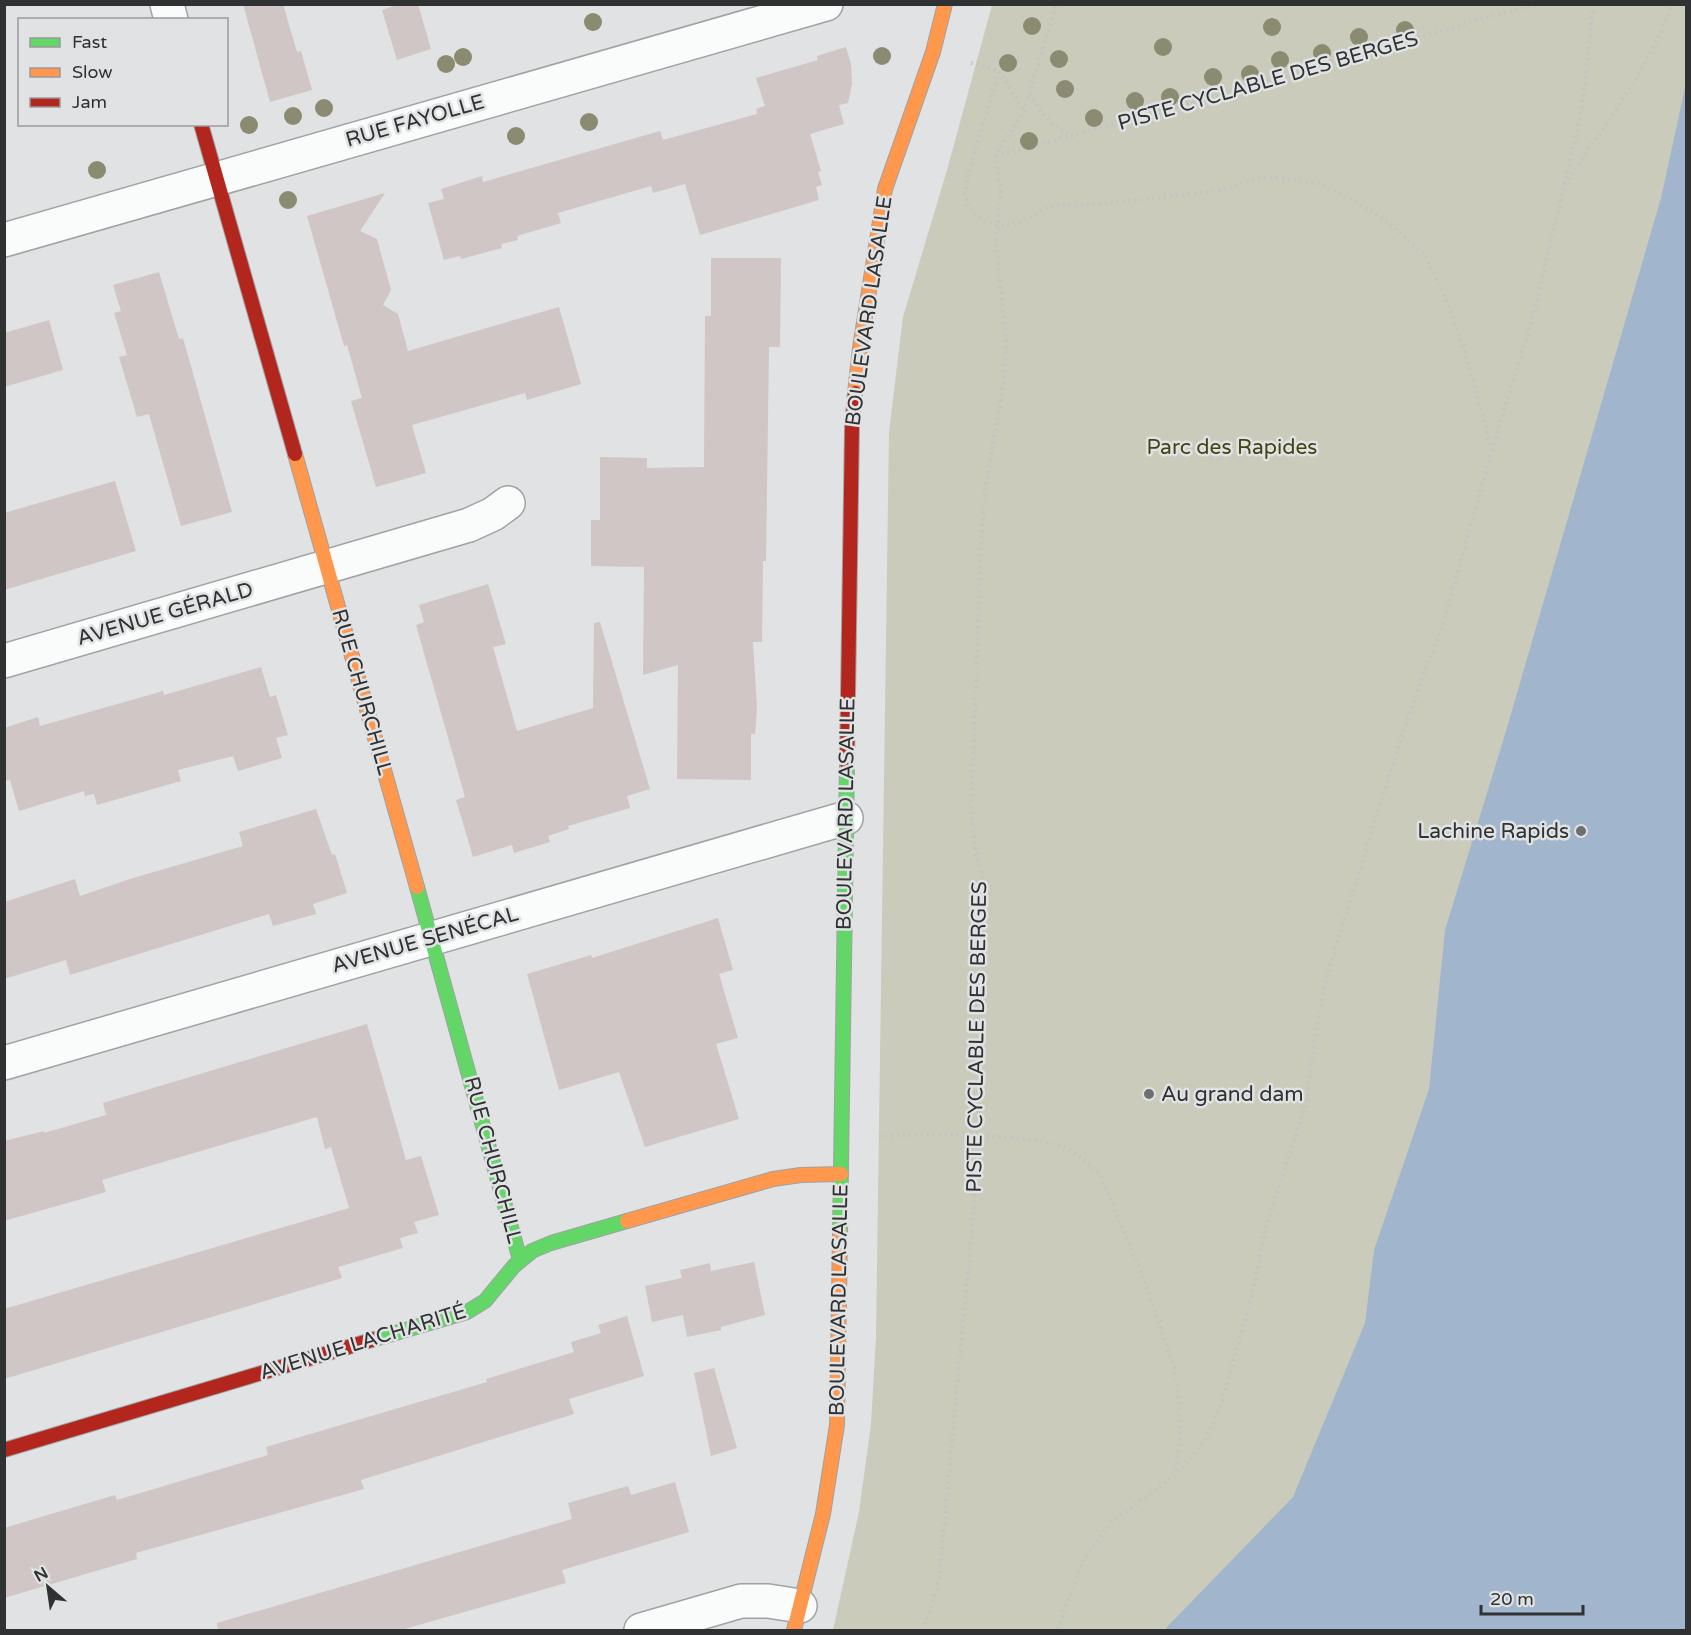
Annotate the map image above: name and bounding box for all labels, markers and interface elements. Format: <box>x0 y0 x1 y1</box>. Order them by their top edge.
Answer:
legend <box>18 18 228 126</box>
street label: PISTE CYCLABLE DES BERGES <box>1115 26 1421 136</box>
text: Fast <box>72 31 107 53</box>
text: Slow <box>72 61 113 83</box>
street label: RUE FAYOLLE <box>343 89 487 153</box>
text: Jam <box>72 91 107 113</box>
street label: BOULEVARD LASALLE <box>840 194 898 428</box>
park label: Parc des Rapides <box>1147 435 1317 460</box>
street label: AVENUE GÉRALD <box>74 577 256 651</box>
street label: RUE CHURCHILL <box>326 606 398 778</box>
street label: BOULEVARD LASALLE <box>831 698 861 930</box>
place label: Lachine Rapids <box>1417 819 1569 844</box>
marker: Lachine Rapids <box>1574 824 1588 838</box>
street label: PISTE CYCLABLE DES BERGES <box>962 881 992 1193</box>
street label: AVENUE SENÉCAL <box>329 901 521 979</box>
street label: RUE CHURCHILL <box>459 1074 527 1246</box>
place label: Au grand dam <box>1161 1082 1304 1107</box>
marker: Au grand dam <box>1142 1087 1156 1101</box>
street label: BOULEVARD LASALLE <box>824 1184 854 1416</box>
street label: AVENUE LACHARITÉ <box>257 1299 469 1385</box>
north arrow <box>18 1557 78 1617</box>
text: N <box>31 1563 52 1587</box>
scale bar <box>1481 1578 1583 1616</box>
text: 20 m <box>1490 1588 1534 1610</box>

